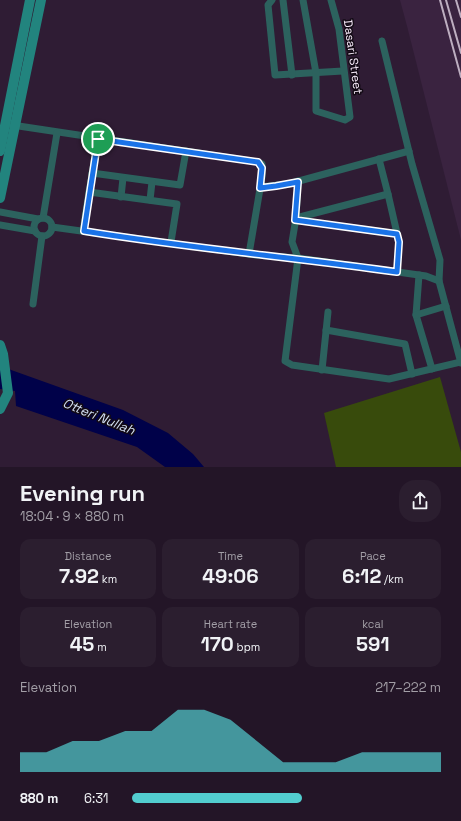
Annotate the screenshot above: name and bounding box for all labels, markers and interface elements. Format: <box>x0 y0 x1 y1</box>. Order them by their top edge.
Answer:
street label: Dasari Street <box>340 19 366 95</box>
pin <box>81 122 115 156</box>
icon: arrive <box>87 128 109 150</box>
water label: Otteri Nullah <box>60 394 138 439</box>
text: Evening run <box>20 479 145 507</box>
button: share <box>399 480 441 522</box>
text: 18:04 · 9 × 880 m <box>20 508 124 525</box>
text: Distance <box>65 549 112 563</box>
text: Time <box>218 549 243 563</box>
text: Pace <box>360 549 386 563</box>
text: 7.92 <box>59 563 99 589</box>
text: 49:06 <box>202 563 259 589</box>
text: 6:12 <box>342 563 381 589</box>
text: km <box>99 572 117 586</box>
text: /km <box>381 572 404 586</box>
text: Elevation <box>64 617 112 631</box>
text: Heart rate <box>204 617 257 631</box>
text: kcal <box>362 617 383 631</box>
text: 45 <box>70 631 94 657</box>
text: 170 <box>201 631 234 657</box>
text: 591 <box>356 631 390 657</box>
text: m <box>94 640 107 654</box>
text: bpm <box>234 640 260 654</box>
text: Elevation <box>20 679 77 696</box>
text: 217–222 m <box>375 679 441 696</box>
text: 880 m <box>20 790 58 807</box>
text: 6:31 <box>84 790 108 807</box>

